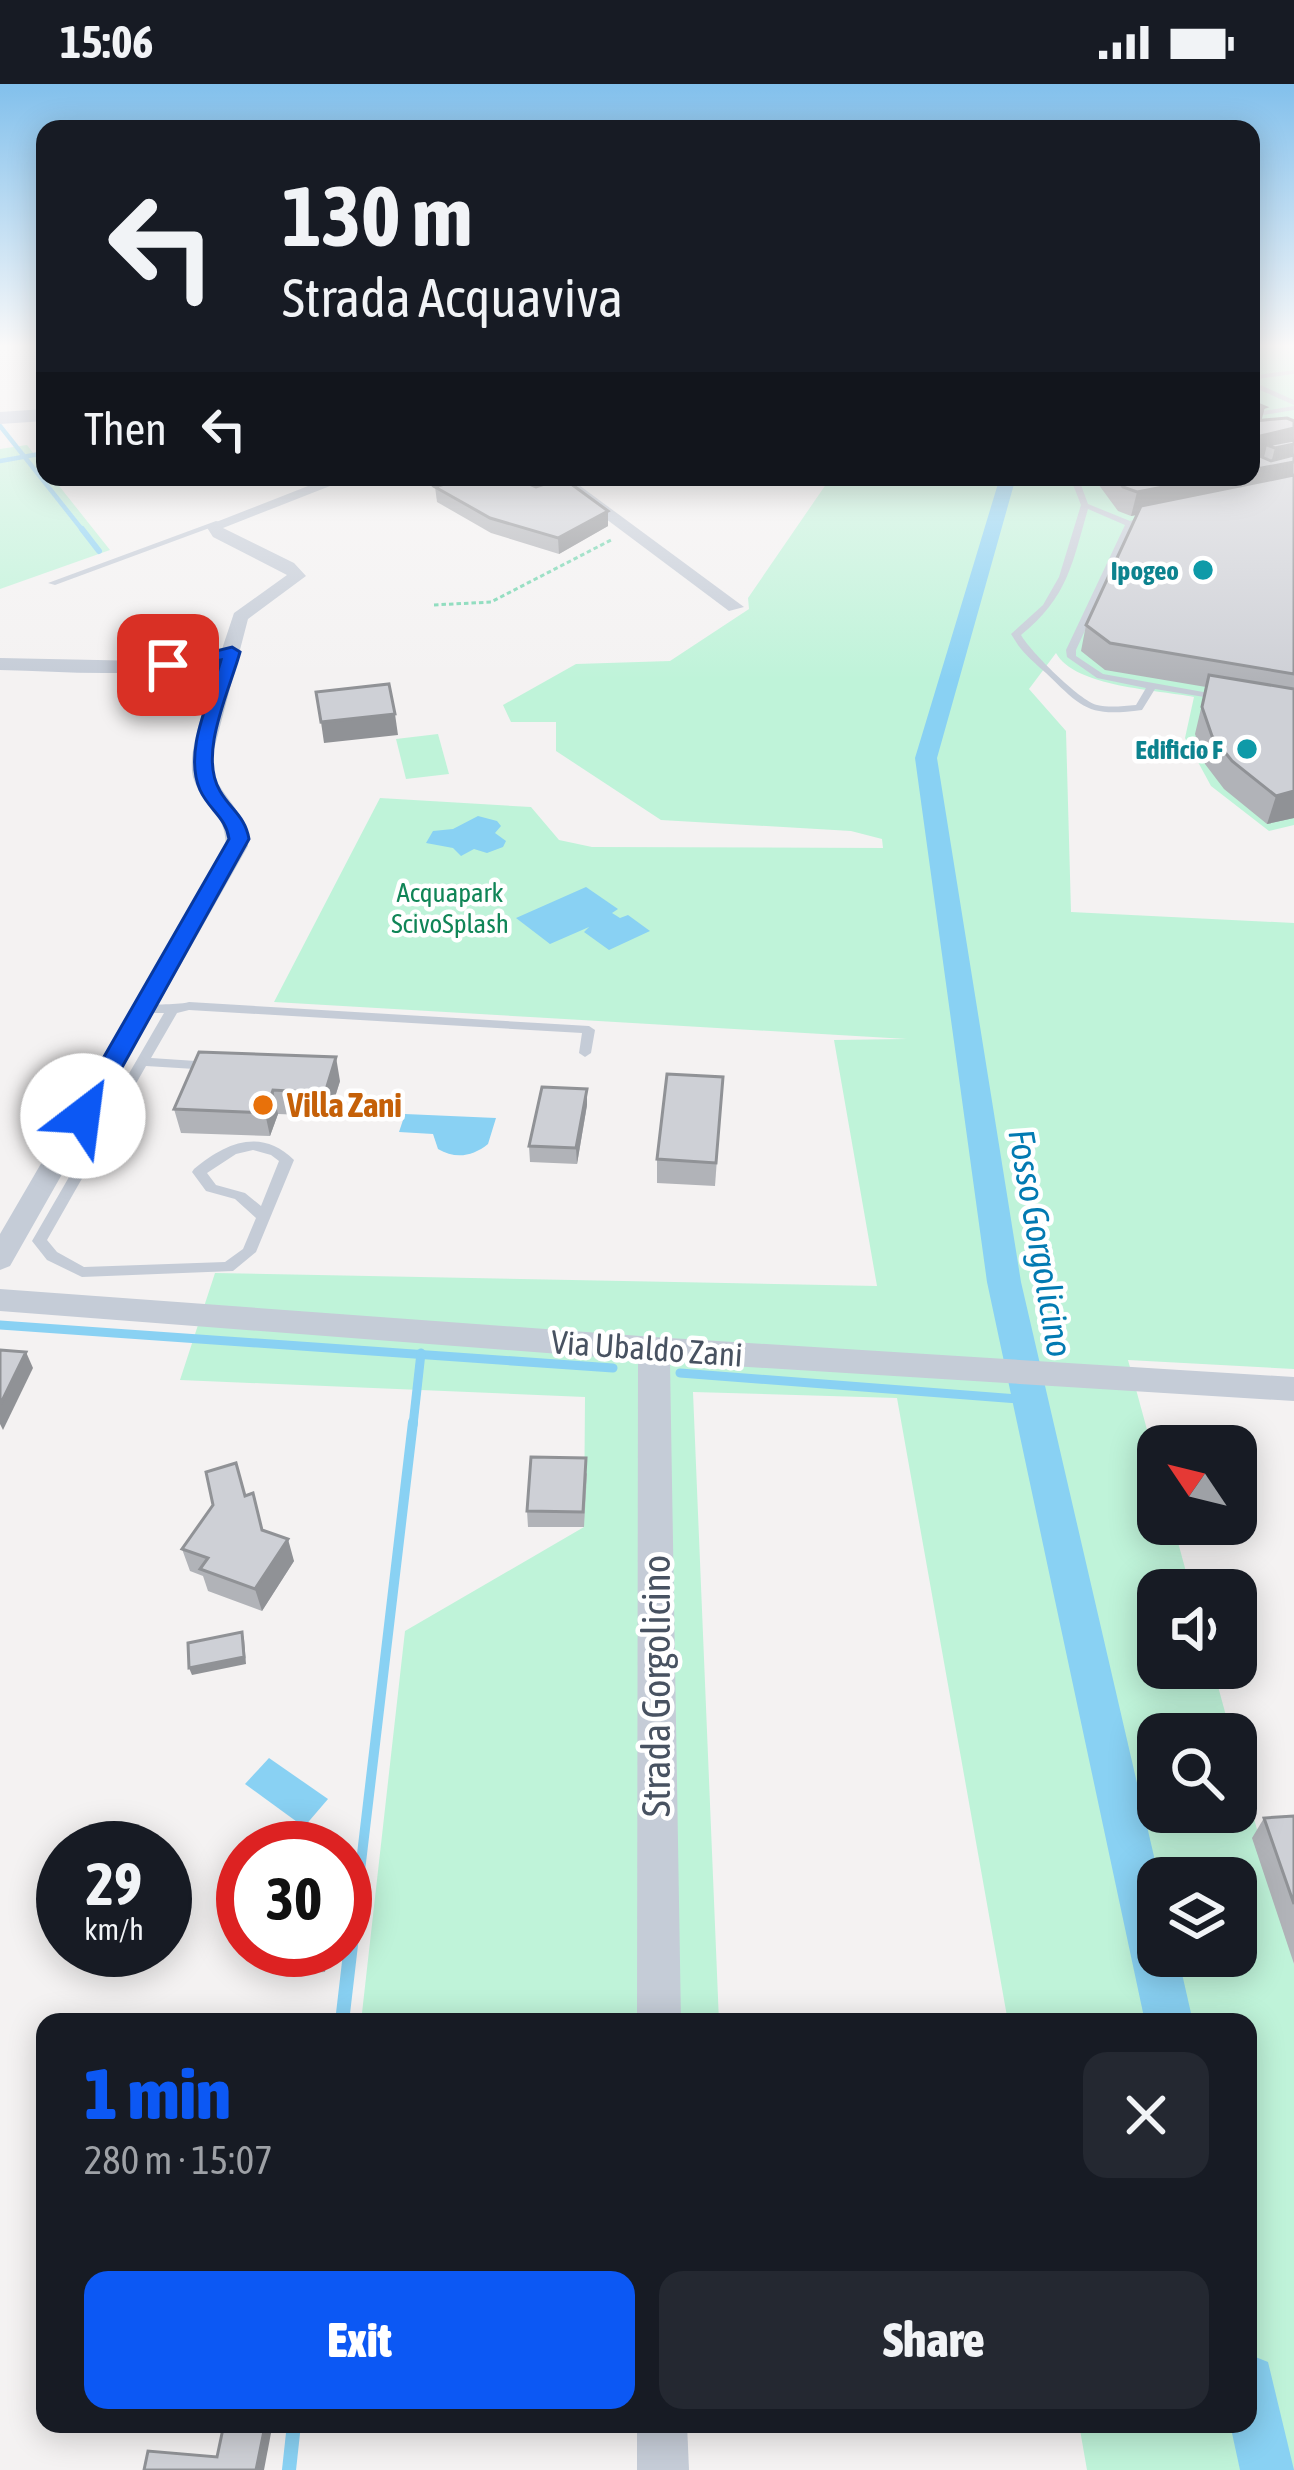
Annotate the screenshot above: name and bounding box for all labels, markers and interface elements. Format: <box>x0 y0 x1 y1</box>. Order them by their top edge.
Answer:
text: 15:06 <box>60 16 154 68</box>
icon: left <box>84 168 240 324</box>
text: 130 m <box>282 168 472 264</box>
text: Strada Acquaviva <box>282 267 623 328</box>
icon: left <box>191 396 257 462</box>
text: Then <box>84 403 167 455</box>
place label: Ipogeo <box>1111 555 1179 586</box>
marker: Ipogeo <box>1190 557 1216 583</box>
pin <box>117 614 219 716</box>
icon: arrive <box>135 632 201 698</box>
place label: Edificio F <box>1135 734 1223 765</box>
marker: Edificio F <box>1234 736 1260 762</box>
park label: Acquapark ScivoSplash <box>391 877 509 939</box>
position arrow <box>20 1053 146 1179</box>
place label: Villa Zani <box>286 1086 402 1124</box>
marker: Villa Zani <box>250 1092 276 1118</box>
water label: Fosso Gorgolicino <box>1000 1126 1082 1360</box>
street label: Via Ubaldo Zani <box>550 1322 744 1374</box>
north arrow <box>1137 1425 1257 1545</box>
map controls <box>1137 1425 1257 1977</box>
street label: Strada Gorgolicino <box>634 1555 678 1817</box>
button: sound <box>1137 1569 1257 1689</box>
button: search <box>1137 1713 1257 1833</box>
speed limit sign: 30 <box>216 1821 372 1977</box>
text: 29 <box>86 1849 142 1918</box>
button: layers <box>1137 1857 1257 1977</box>
text: km/h <box>84 1912 144 1946</box>
text: 1 min <box>84 2052 231 2134</box>
button: close <box>1083 2052 1209 2178</box>
text: 280 m · 15:07 <box>84 2138 273 2182</box>
button: Exit <box>84 2271 635 2409</box>
button: Share <box>659 2271 1209 2409</box>

